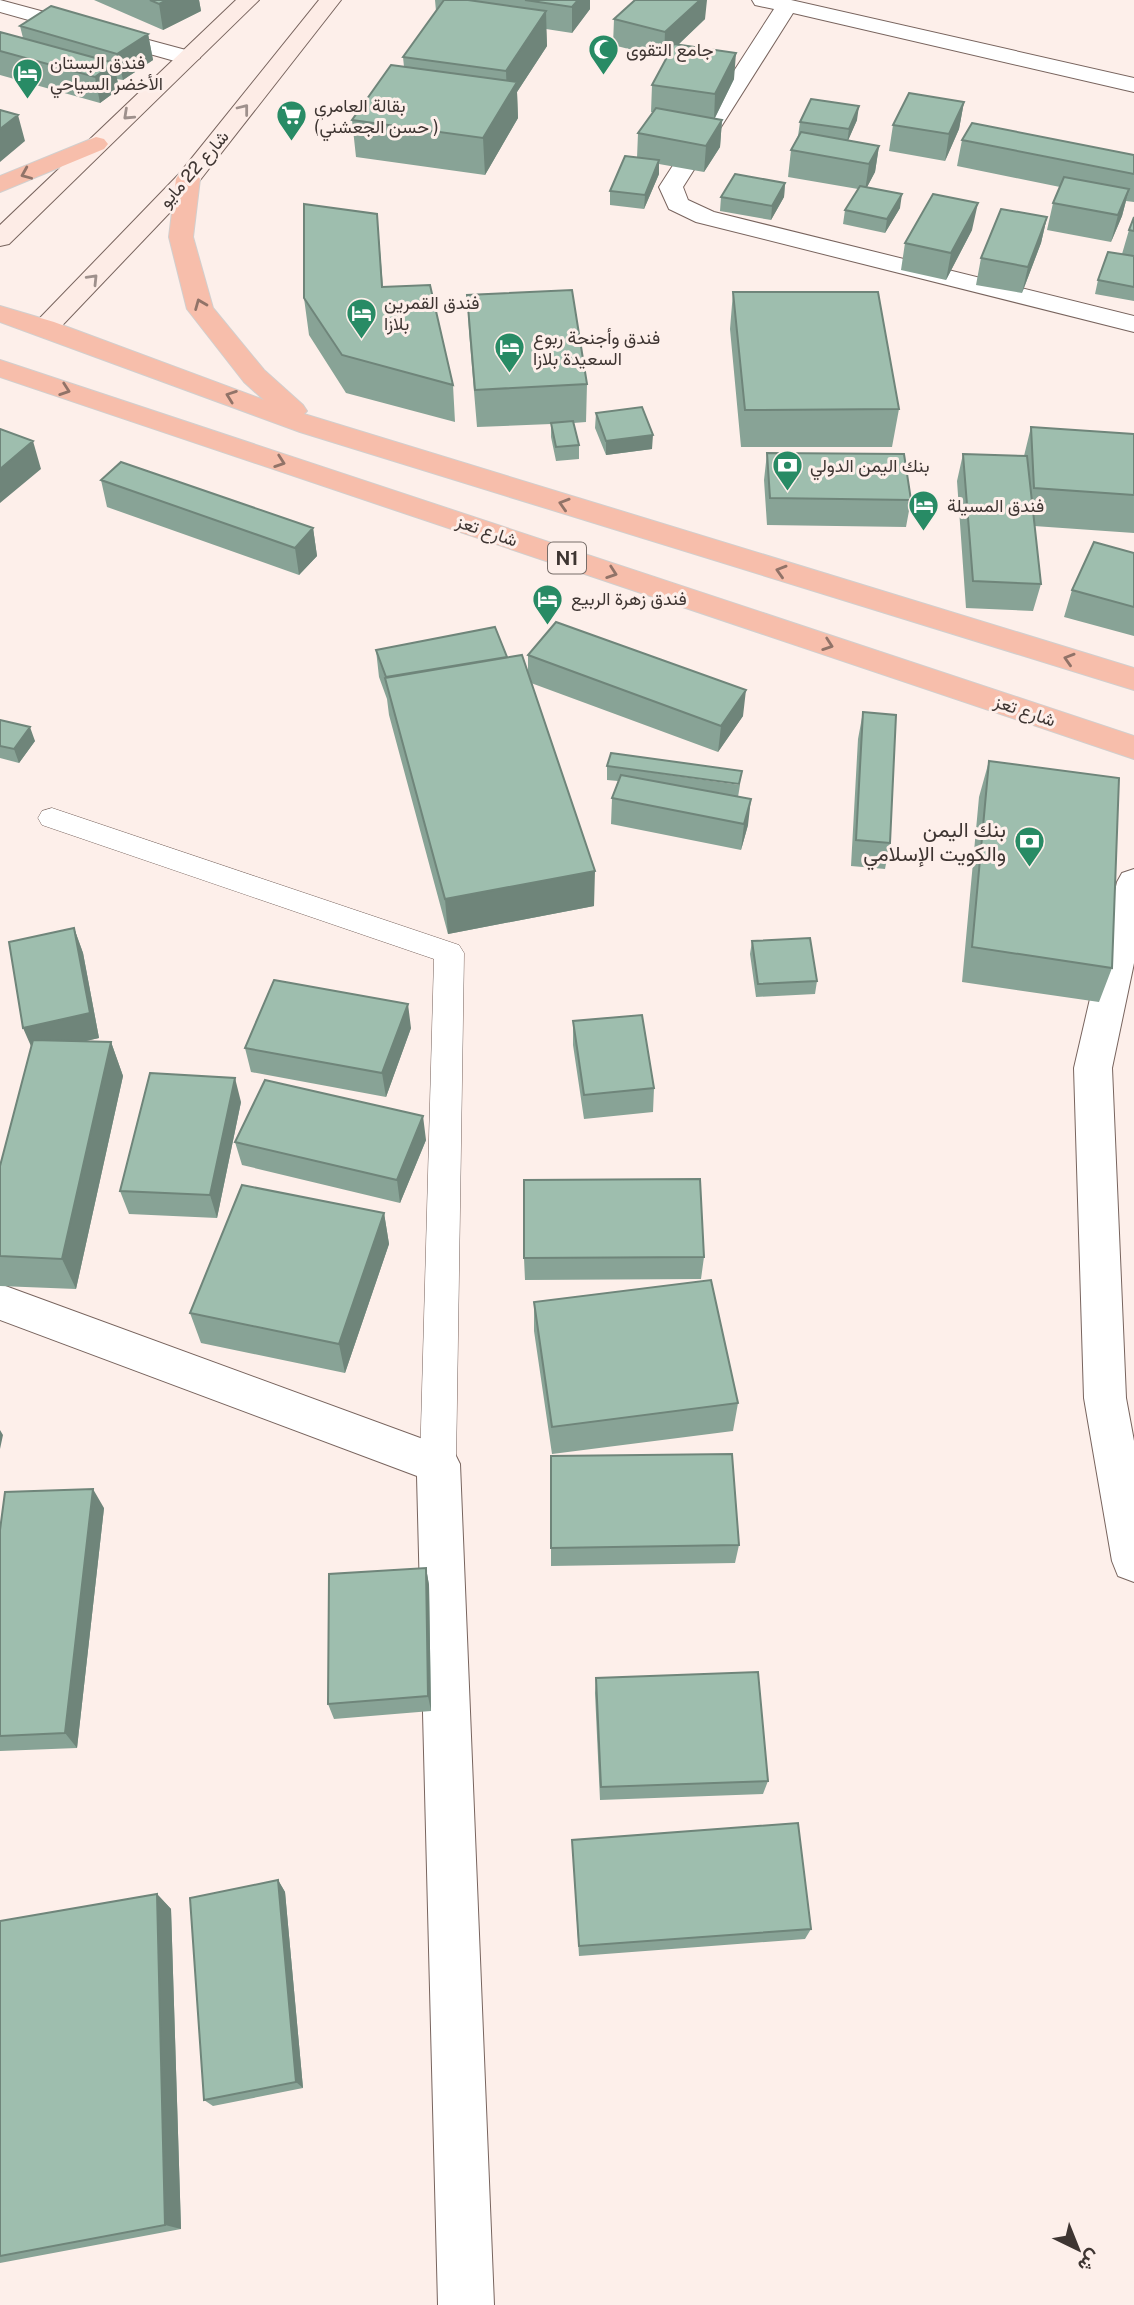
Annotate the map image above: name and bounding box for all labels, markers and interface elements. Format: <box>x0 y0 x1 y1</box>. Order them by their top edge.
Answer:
mosque icon: جامع التقوى <box>586 33 620 77</box>
place label: جامع التقوى <box>626 39 713 62</box>
place label: فندق البستان الأخضر السياحي <box>50 52 163 99</box>
hotel icon: فندق البستان الأخضر السياحي <box>10 56 44 100</box>
place label: بقالة العامري (حسن الجعشني ) <box>314 95 439 142</box>
supermarket icon: بقالة العامري (حسن الجعشني ) <box>274 99 308 143</box>
one-way arrow <box>236 104 248 117</box>
one-way arrow <box>123 107 136 119</box>
street label: شارع 22 مايو <box>154 126 234 213</box>
one-way arrow <box>20 166 33 180</box>
one-way arrow <box>84 274 97 287</box>
place label: فندق القمرين بلازا <box>384 292 480 335</box>
hotel icon: فندق القمرين بلازا <box>344 296 378 340</box>
one-way arrow <box>195 298 209 310</box>
place label: فندق وأجنحة ربوع السعيدة بلازا <box>533 327 660 370</box>
hotel icon: فندق وأجنحة ربوع السعيدة بلازا <box>493 331 527 375</box>
one-way arrow <box>58 382 70 396</box>
one-way arrow <box>225 391 237 405</box>
bank icon: بنك اليمن الدولي <box>770 449 804 493</box>
one-way arrow <box>274 454 286 468</box>
place label: بنك اليمن الدولي <box>810 455 929 481</box>
hotel icon: فندق المسيلة <box>907 489 941 533</box>
place label: فندق المسيلة <box>947 495 1044 516</box>
one-way arrow <box>558 497 570 512</box>
street label: شارع تعز <box>452 510 521 553</box>
road number: N1 <box>548 542 586 573</box>
one-way arrow <box>775 564 787 579</box>
one-way arrow <box>606 565 618 579</box>
hotel icon: فندق زهرة الربيع <box>531 582 565 626</box>
place label: فندق زهرة الربيع <box>571 588 687 611</box>
one-way arrow <box>822 637 834 652</box>
one-way arrow <box>1063 653 1075 667</box>
street label: شارع تعز <box>990 690 1059 733</box>
place label: بنك اليمن والكويت الإسلامي <box>863 817 1006 871</box>
bank icon: بنك اليمن والكويت الإسلامي <box>1012 825 1046 869</box>
north arrow <box>1043 2214 1113 2284</box>
text: ش <box>1073 2245 1105 2277</box>

